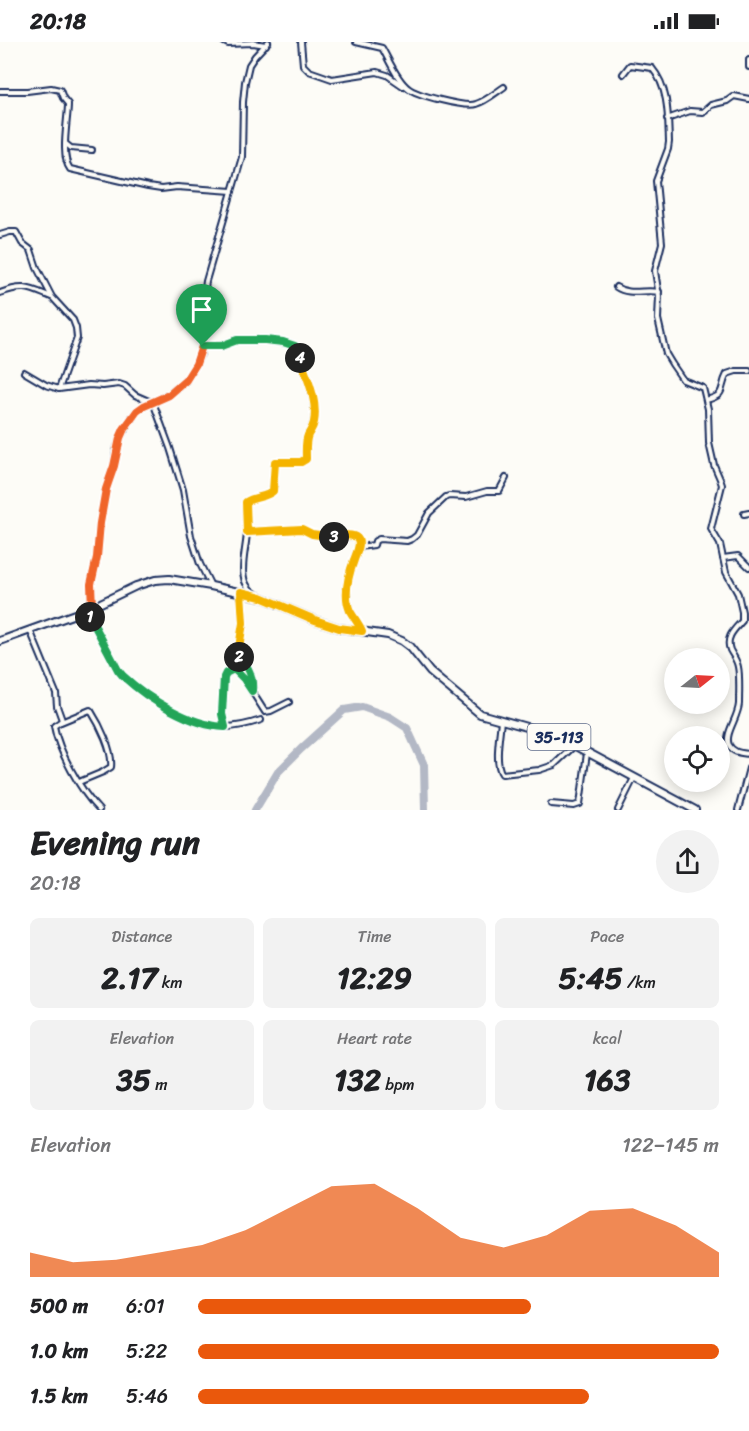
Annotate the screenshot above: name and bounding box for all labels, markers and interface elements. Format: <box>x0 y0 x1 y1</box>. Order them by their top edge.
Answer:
text: 20:18 <box>30 2 86 41</box>
pin <box>176 284 227 346</box>
icon: arrive <box>185 293 218 326</box>
pin: 4 <box>285 343 315 373</box>
text: 4 <box>295 343 305 372</box>
pin: 3 <box>319 522 349 552</box>
text: 3 <box>330 522 338 551</box>
pin: 1 <box>75 602 105 632</box>
text: 1 <box>87 602 93 631</box>
pin: 2 <box>224 642 254 672</box>
text: 2 <box>234 642 244 671</box>
north arrow <box>664 648 730 714</box>
map controls <box>664 648 730 792</box>
road number: 35-113 <box>528 724 590 750</box>
button: locate <box>664 726 730 792</box>
text: Evening run <box>30 814 200 872</box>
button: share <box>656 830 719 893</box>
text: 20:18 <box>30 866 81 901</box>
text: Distance <box>111 922 172 951</box>
text: Time <box>358 922 391 951</box>
text: Pace <box>590 922 624 951</box>
text: 2.17 <box>101 951 158 1005</box>
text: 12:29 <box>337 951 412 1005</box>
text: 5:45 <box>558 951 623 1005</box>
text: km <box>158 968 182 997</box>
text: /km <box>623 968 656 997</box>
text: Elevation <box>109 1024 174 1053</box>
text: Heart rate <box>337 1024 412 1053</box>
text: kcal <box>593 1024 622 1053</box>
text: 35 <box>116 1053 151 1107</box>
text: 132 <box>334 1053 381 1107</box>
text: 163 <box>584 1053 630 1107</box>
text: m <box>151 1070 167 1099</box>
text: bpm <box>381 1070 415 1099</box>
text: Elevation <box>30 1128 111 1163</box>
text: 122–145 m <box>622 1128 719 1163</box>
text: 500 m <box>30 1289 88 1324</box>
text: 6:01 <box>126 1289 165 1324</box>
text: 1.0 km <box>30 1334 88 1369</box>
text: 5:22 <box>126 1334 167 1369</box>
text: 1.5 km <box>30 1379 88 1414</box>
text: 5:46 <box>126 1379 168 1414</box>

